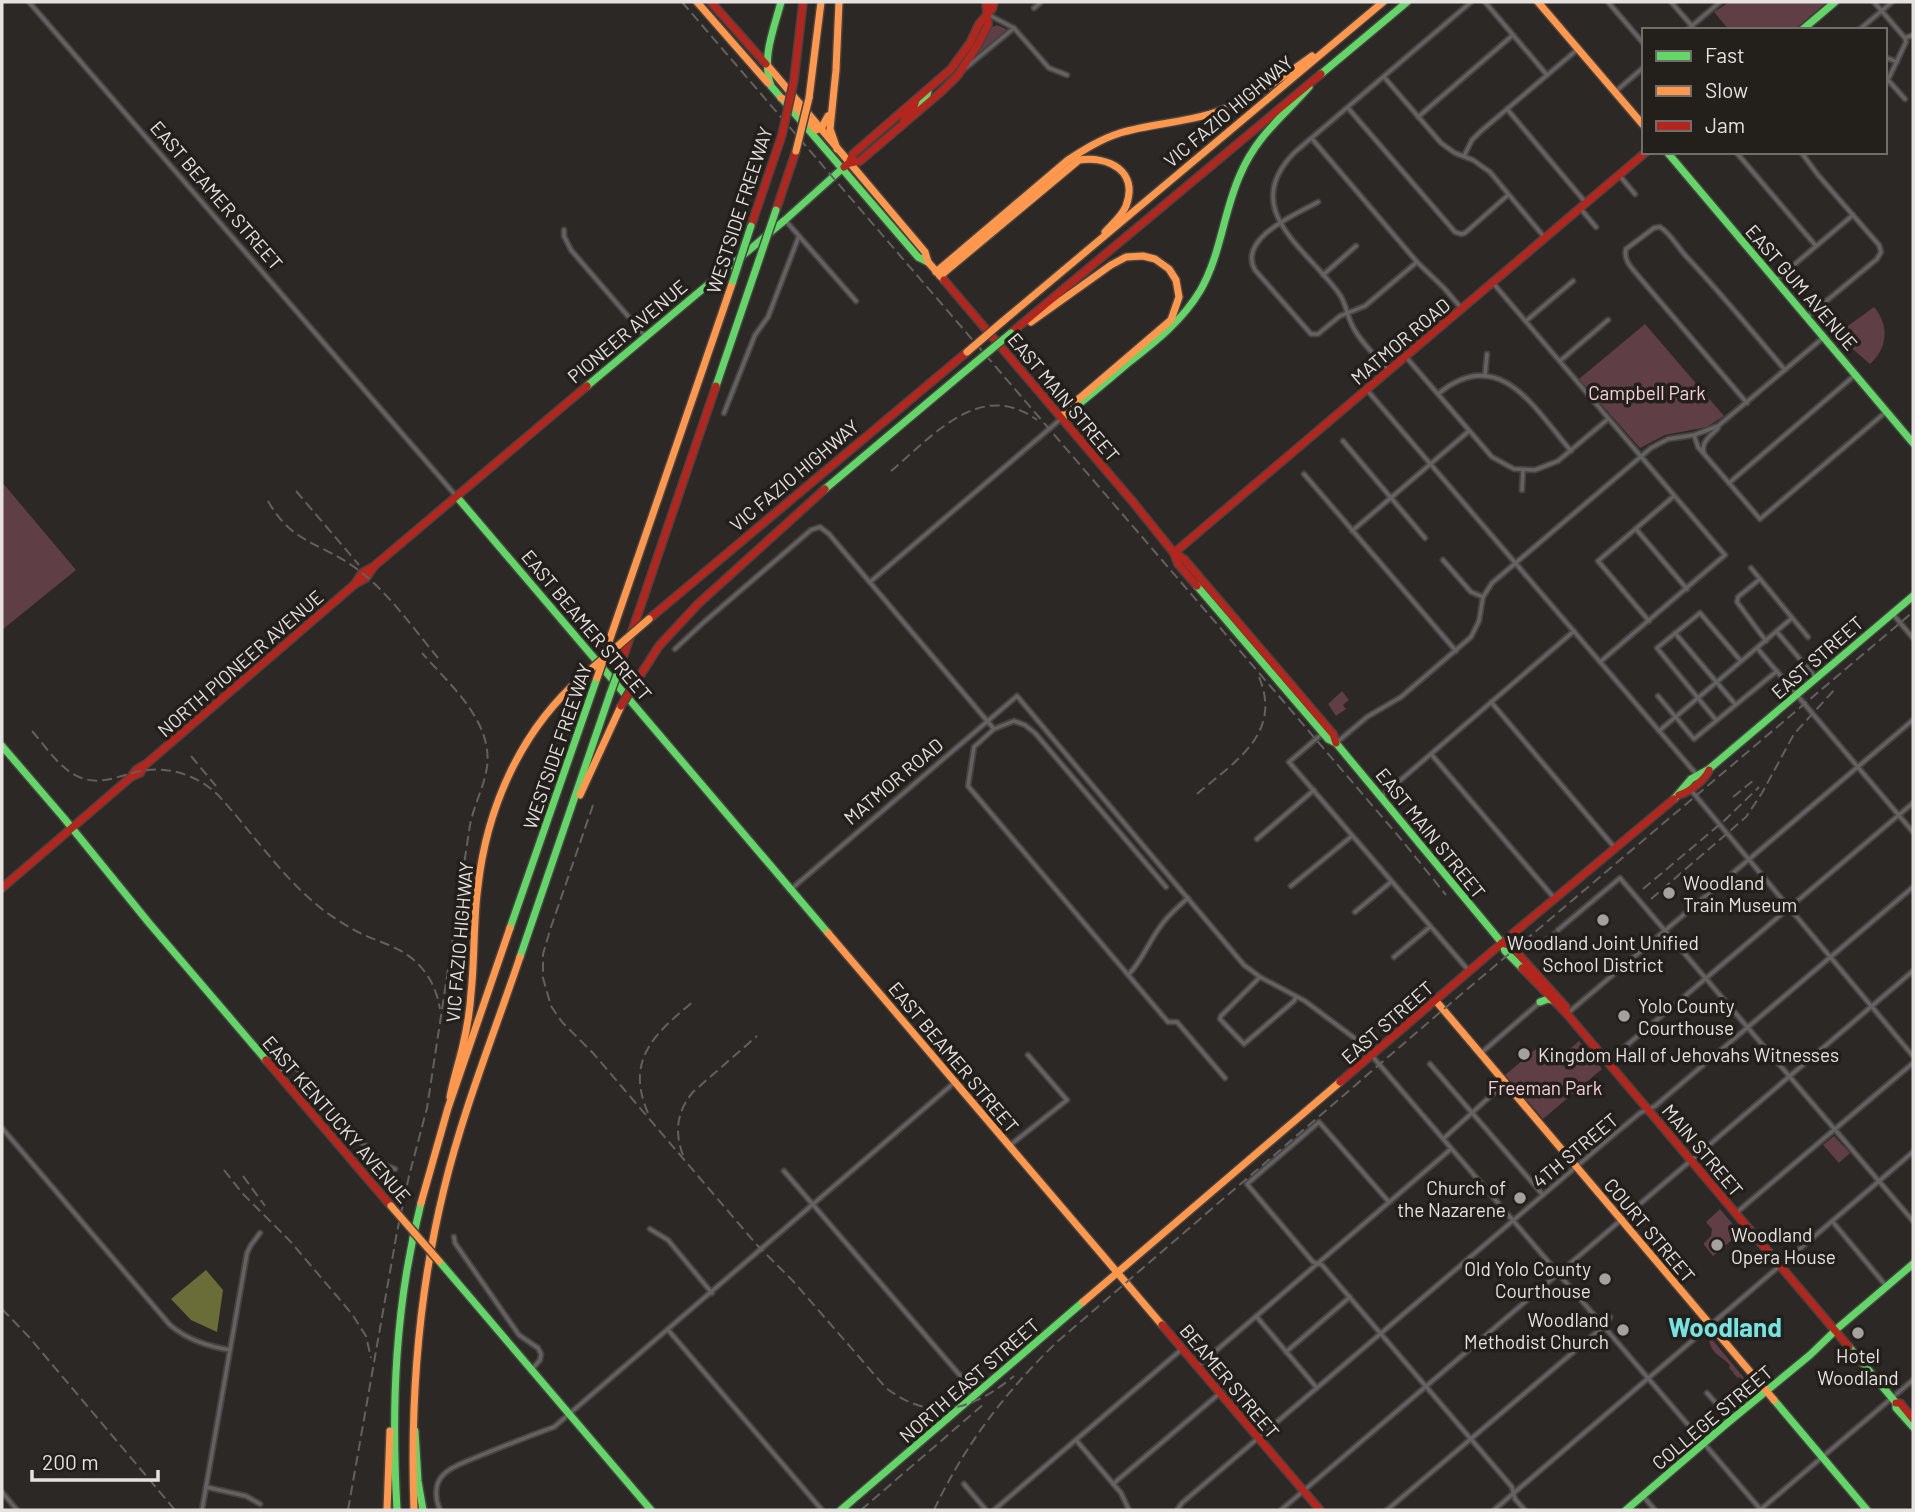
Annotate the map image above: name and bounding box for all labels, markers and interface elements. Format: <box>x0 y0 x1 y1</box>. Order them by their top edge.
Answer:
legend <box>1642 28 1887 154</box>
text: Fast <box>1705 42 1745 67</box>
street label: VIC FAZIO HIGHWAY <box>1159 50 1297 172</box>
text: Slow <box>1705 77 1748 102</box>
text: Jam <box>1705 112 1745 137</box>
street label: EAST BEAMER STREET <box>146 116 288 274</box>
street label: WESTSIDE FREEWAY <box>701 124 777 296</box>
street label: EAST GUM AVENUE <box>1741 220 1863 354</box>
street label: PIONEER AVENUE <box>563 274 691 388</box>
street label: MATMOR ROAD <box>1346 293 1454 389</box>
street label: EAST MAIN STREET <box>1003 328 1125 466</box>
park label: Campbell Park <box>1588 381 1706 404</box>
street label: VIC FAZIO HIGHWAY <box>725 414 863 536</box>
street label: EAST BEAMER STREET <box>517 545 657 705</box>
street label: NORTH PIONEER AVENUE <box>152 585 328 741</box>
street label: EAST STREET <box>1766 611 1868 703</box>
street label: WESTSIDE FREEWAY <box>518 660 596 832</box>
street label: MATMOR ROAD <box>839 733 947 829</box>
street label: EAST MAIN STREET <box>1371 763 1491 903</box>
street label: VIC FAZIO HIGHWAY <box>441 860 478 1023</box>
place label: Woodland Train Museum <box>1683 871 1797 916</box>
marker: Woodland Train Museum <box>1661 885 1677 901</box>
marker: Woodland Joint Unified School District <box>1595 912 1611 928</box>
place label: Woodland Joint Unified School District <box>1507 931 1699 976</box>
street label: EAST STREET <box>1336 976 1438 1068</box>
street label: EAST BEAMER STREET <box>884 977 1024 1137</box>
place label: Yolo County Courthouse <box>1638 994 1735 1039</box>
marker: Yolo County Courthouse <box>1616 1008 1632 1024</box>
street label: EAST KENTUCKY AVENUE <box>258 1031 416 1207</box>
place label: Kingdom Hall of Jehovahs Witnesses <box>1538 1043 1839 1066</box>
marker: Kingdom Hall of Jehovahs Witnesses <box>1516 1046 1532 1062</box>
park label: Freeman Park <box>1488 1076 1602 1099</box>
street label: MAIN STREET <box>1658 1099 1748 1201</box>
street label: 4TH STREET <box>1528 1108 1622 1192</box>
street label: COURT STREET <box>1600 1173 1700 1287</box>
place label: Church of the Nazarene <box>1397 1176 1506 1221</box>
marker: Church of the Nazarene <box>1512 1190 1528 1206</box>
place label: Woodland Opera House <box>1731 1223 1836 1268</box>
marker: Woodland Opera House <box>1709 1237 1725 1253</box>
place label: Old Yolo County Courthouse <box>1464 1257 1591 1302</box>
marker: Old Yolo County Courthouse <box>1597 1271 1613 1287</box>
place label: Woodland Methodist Church <box>1464 1308 1609 1353</box>
district label: Woodland <box>1668 1311 1782 1342</box>
street label: NORTH EAST STREET <box>894 1313 1044 1447</box>
street label: BEAMER STREET <box>1175 1319 1285 1443</box>
marker: Woodland Methodist Church <box>1615 1322 1631 1338</box>
marker: Hotel Woodland <box>1850 1325 1866 1341</box>
place label: Hotel Woodland <box>1817 1344 1899 1389</box>
street label: COLLEGE STREET <box>1647 1360 1777 1474</box>
scale bar <box>32 1438 158 1482</box>
text: 200 m <box>42 1449 99 1474</box>

